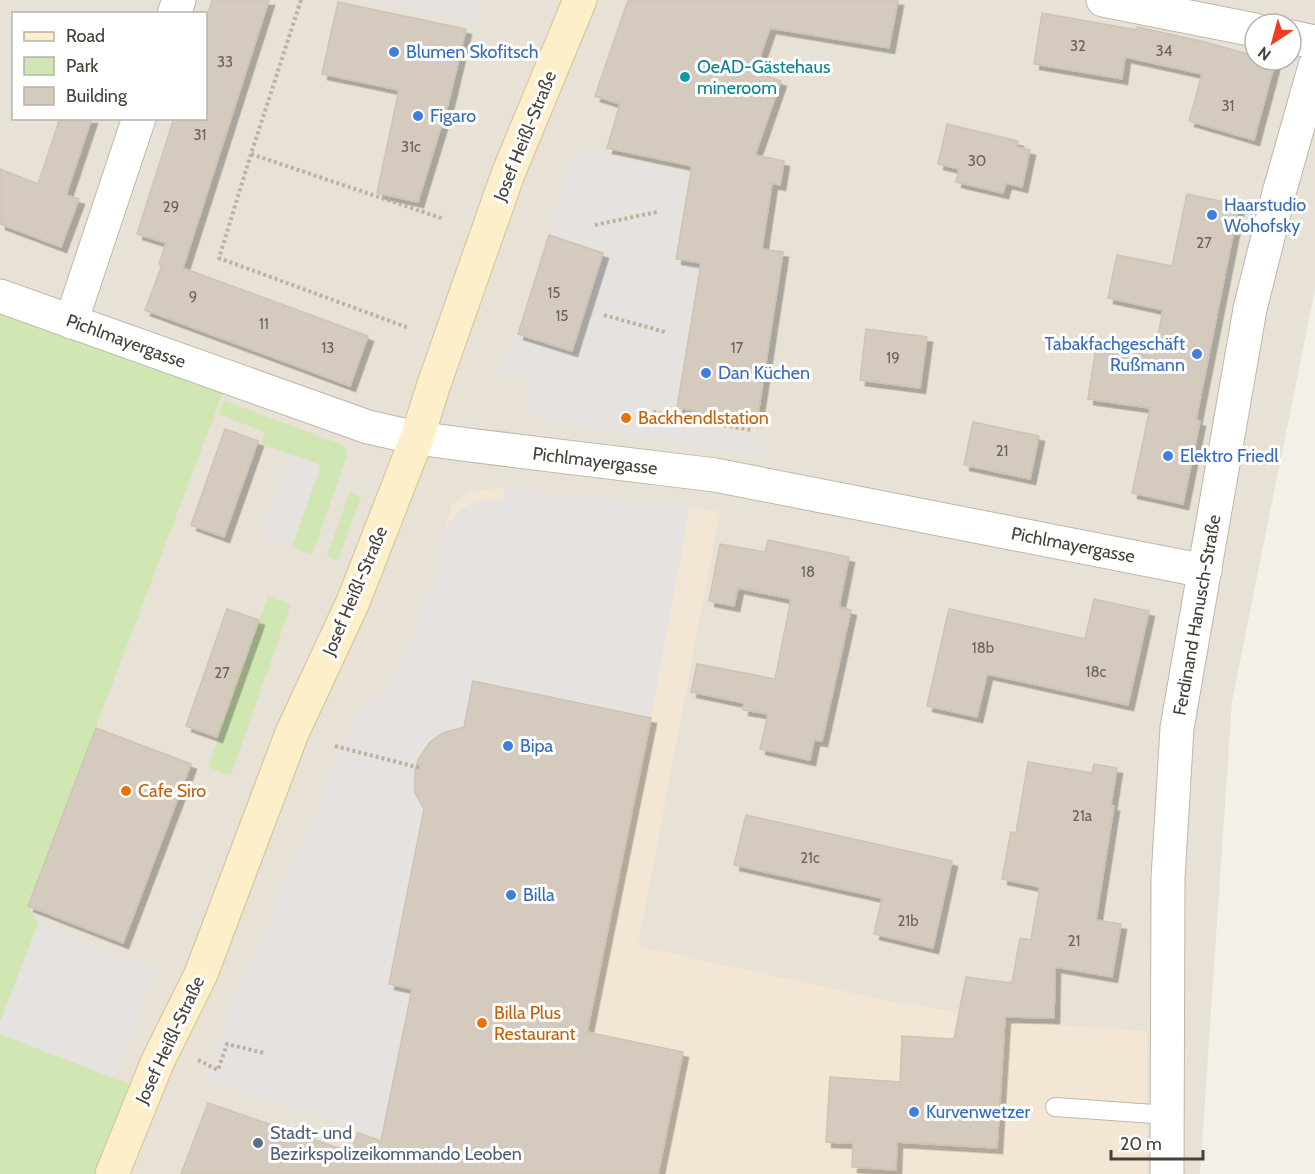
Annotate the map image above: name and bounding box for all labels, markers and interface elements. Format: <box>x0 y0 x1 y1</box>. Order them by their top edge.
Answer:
legend <box>12 12 207 120</box>
north arrow <box>1243 12 1303 72</box>
text: Road <box>66 25 105 47</box>
house number: 32 <box>1070 37 1086 55</box>
place label: Blumen Skofitsch <box>406 41 539 63</box>
house number: 34 <box>1156 42 1173 60</box>
text: N <box>1254 43 1275 65</box>
marker: Blumen Skofitsch <box>387 45 401 59</box>
house number: 33 <box>217 53 233 71</box>
text: Park <box>66 55 99 77</box>
place label: OeAD-Gästehaus mineroom <box>697 56 830 99</box>
street label: Josef Heißl-Straße <box>488 68 561 205</box>
marker: OeAD-Gästehaus mineroom <box>678 70 692 84</box>
text: Building <box>66 85 128 107</box>
house number: 31 <box>1221 97 1235 115</box>
place label: Figaro <box>430 105 476 127</box>
marker: Figaro <box>411 109 425 123</box>
house number: 31 <box>193 126 207 144</box>
house number: 31c <box>401 138 421 156</box>
house number: 30 <box>968 152 986 170</box>
place label: Haarstudio Wohofsky <box>1224 194 1306 237</box>
house number: 29 <box>163 198 179 216</box>
marker: Haarstudio Wohofsky <box>1205 208 1219 222</box>
house number: 27 <box>1196 234 1212 252</box>
house number: 15 <box>547 284 561 302</box>
house number: 9 <box>189 288 197 306</box>
house number: 15 <box>555 307 569 325</box>
street label: Pichlmayergasse <box>63 309 189 373</box>
house number: 11 <box>259 315 269 333</box>
place label: Tabakfachgeschäft Rußmann <box>1045 333 1185 376</box>
house number: 13 <box>321 339 335 357</box>
house number: 17 <box>731 339 744 357</box>
marker: Tabakfachgeschäft Rußmann <box>1190 347 1204 361</box>
house number: 19 <box>886 349 900 367</box>
place label: Dan Küchen <box>718 362 810 384</box>
marker: Dan Küchen <box>699 366 713 380</box>
place label: Backhendlstation <box>638 407 769 429</box>
marker: Backhendlstation <box>619 411 633 425</box>
street label: Pichlmayergasse <box>531 442 659 480</box>
house number: 21 <box>996 442 1008 460</box>
place label: Elektro Friedl <box>1180 445 1279 467</box>
marker: Elektro Friedl <box>1161 449 1175 463</box>
street label: Ferdinand Hanusch-Straße <box>1169 513 1225 717</box>
street label: Pichlmayergasse <box>1009 522 1137 568</box>
street label: Josef Heißl-Straße <box>317 523 392 660</box>
house number: 18 <box>801 563 815 581</box>
house number: 18b <box>972 639 994 657</box>
house number: 18c <box>1086 663 1107 681</box>
house number: 27 <box>214 664 230 682</box>
place label: Bipa <box>520 735 553 757</box>
marker: Bipa <box>501 739 515 753</box>
place label: Cafe Siro <box>138 780 206 802</box>
marker: Cafe Siro <box>119 784 133 798</box>
house number: 21a <box>1072 807 1093 825</box>
house number: 21c <box>800 849 820 867</box>
place label: Billa <box>523 884 555 906</box>
marker: Billa <box>504 888 518 902</box>
house number: 21b <box>897 912 919 930</box>
house number: 21 <box>1068 932 1080 950</box>
street label: Josef Heißl-Straße <box>130 973 209 1108</box>
place label: Billa Plus Restaurant <box>494 1002 576 1045</box>
marker: Billa Plus Restaurant <box>475 1016 489 1030</box>
place label: Kurvenwetzer <box>926 1101 1030 1123</box>
marker: Kurvenwetzer <box>907 1105 921 1119</box>
place label: Stadt- und Bezirkspolizeikommando Leoben <box>270 1122 522 1165</box>
scale bar <box>1111 1123 1202 1161</box>
text: 20 m <box>1120 1133 1162 1155</box>
marker: Stadt- und Bezirkspolizeikommando Leoben <box>251 1136 265 1150</box>

